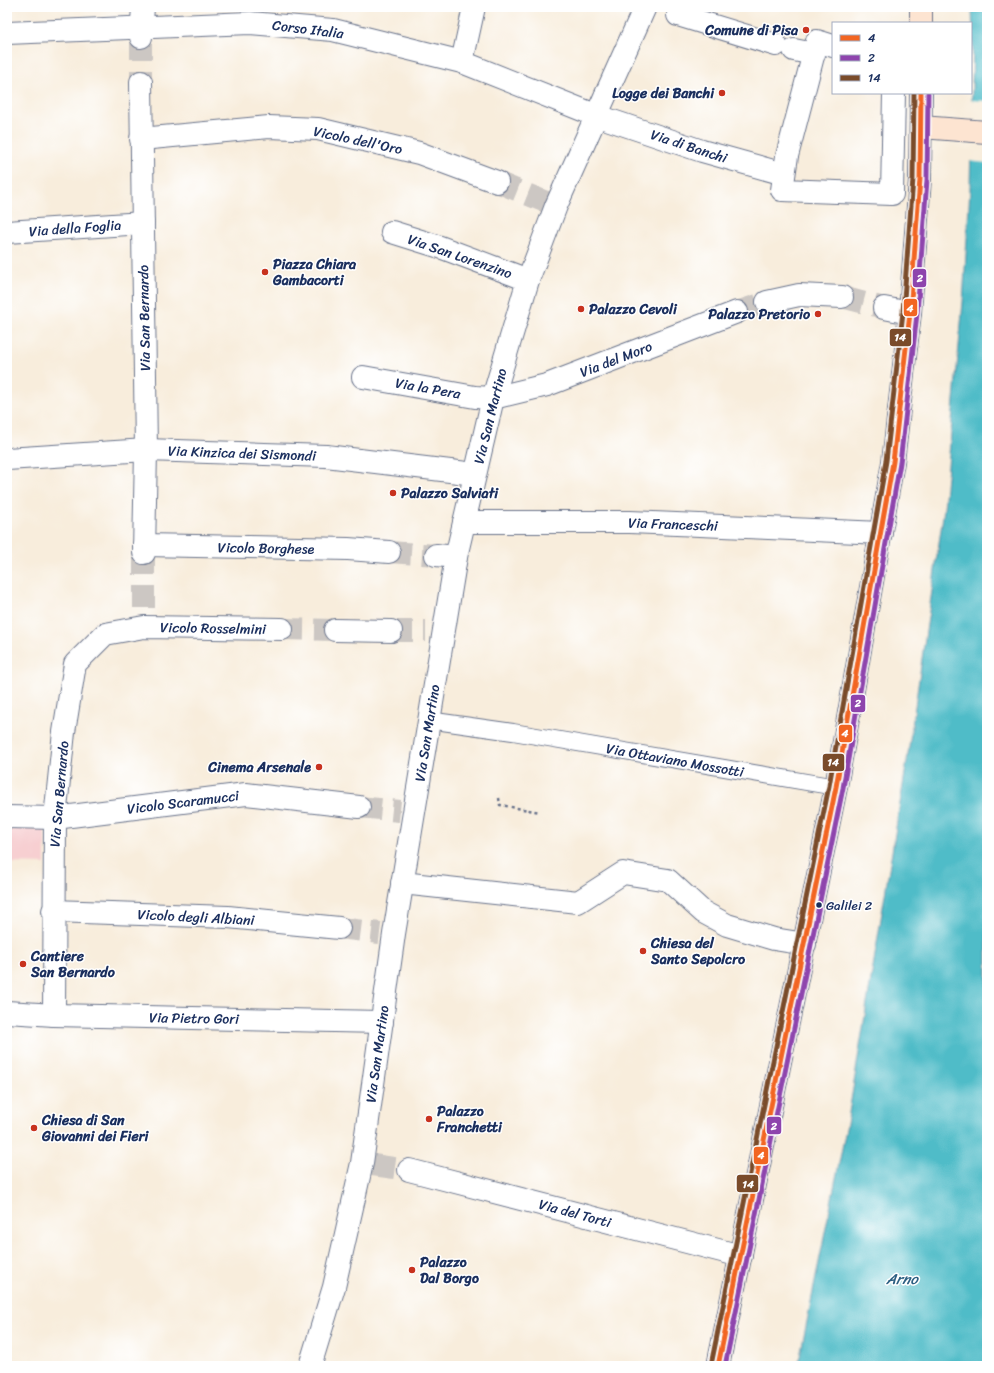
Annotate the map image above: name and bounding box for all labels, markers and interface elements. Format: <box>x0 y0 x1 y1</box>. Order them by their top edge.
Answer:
street label: Corso Italia <box>271 13 346 46</box>
place label: Comune di Pisa <box>704 18 799 43</box>
legend <box>832 22 972 94</box>
marker: Comune di Pisa <box>801 25 811 35</box>
text: 4 <box>868 27 876 49</box>
text: 2 <box>868 47 875 69</box>
text: 14 <box>868 67 881 89</box>
place label: Logge dei Banchi <box>612 81 715 106</box>
marker: Logge dei Banchi <box>717 88 727 98</box>
street label: Vicolo dell'Oro <box>311 119 405 162</box>
street label: Via di Banchi <box>647 122 732 171</box>
street label: Via della Foglia <box>28 213 122 244</box>
street label: Via San Lorenzino <box>404 227 516 286</box>
place label: Piazza Chiara Gambacorti <box>272 252 357 293</box>
street label: Via San Bernardo <box>131 264 158 371</box>
marker: Piazza Chiara Gambacorti <box>260 267 270 277</box>
line badge: 2 <box>912 268 927 288</box>
text: 2 <box>916 269 924 288</box>
place label: Palazzo Cevoli <box>589 297 678 322</box>
line badge: 4 <box>903 298 918 317</box>
text: 4 <box>906 299 914 318</box>
place label: Palazzo Pretorio <box>708 302 811 327</box>
marker: Palazzo Cevoli <box>576 304 586 314</box>
marker: Palazzo Pretorio <box>813 309 823 319</box>
line badge: 14 <box>889 328 912 347</box>
text: 14 <box>894 328 906 347</box>
street label: Via del Moro <box>576 334 656 385</box>
street label: Via San Martino <box>467 366 514 467</box>
street label: Via la Pera <box>393 370 464 407</box>
street label: Via Kinzica dei Sismondi <box>168 438 318 469</box>
place label: Palazzo Salviati <box>401 481 499 506</box>
marker: Palazzo Salviati <box>388 488 398 498</box>
street label: Via Franceschi <box>628 510 719 539</box>
street label: Vicolo Borghese <box>217 535 315 562</box>
street label: Vicolo Rosselmini <box>160 615 267 642</box>
street label: Via San Martino <box>407 683 448 783</box>
line badge: 2 <box>850 694 866 713</box>
text: 2 <box>854 694 862 713</box>
line badge: 4 <box>838 724 853 743</box>
text: 4 <box>841 724 849 743</box>
street label: Via Ottaviano Mossotti <box>604 736 747 785</box>
street label: Via San Bernardo <box>42 740 77 848</box>
line badge: 14 <box>822 753 845 772</box>
text: 14 <box>827 753 839 772</box>
place label: Cinema Arsenale <box>207 755 311 780</box>
marker: Cinema Arsenale <box>314 762 324 772</box>
street label: Vicolo Scaramucci <box>126 783 242 822</box>
place label: Galilei 2 <box>826 894 873 917</box>
marker: Galilei 2 <box>814 900 824 910</box>
street label: Vicolo degli Albiani <box>137 902 256 933</box>
place label: Chiesa del Santo Sepolcro <box>650 931 746 972</box>
place label: Cantiere San Bernardo <box>30 944 116 985</box>
marker: Chiesa del Santo Sepolcro <box>638 946 648 956</box>
marker: Cantiere San Bernardo <box>18 959 28 969</box>
street label: Via San Martino <box>358 1004 397 1104</box>
street label: Via Pietro Gori <box>149 1005 240 1032</box>
place label: Palazzo Franchetti <box>436 1099 503 1140</box>
place label: Chiesa di San Giovanni dei Fieri <box>41 1108 149 1149</box>
marker: Palazzo Franchetti <box>424 1114 434 1124</box>
line badge: 2 <box>766 1116 782 1135</box>
text: 2 <box>770 1117 778 1136</box>
marker: Chiesa di San Giovanni dei Fieri <box>29 1123 39 1133</box>
line badge: 4 <box>753 1146 769 1165</box>
text: 4 <box>757 1146 765 1165</box>
line badge: 14 <box>736 1174 759 1193</box>
text: 14 <box>742 1175 754 1194</box>
street label: Via del Torti <box>536 1192 615 1235</box>
place label: Palazzo Dal Borgo <box>420 1250 479 1291</box>
marker: Palazzo Dal Borgo <box>407 1265 417 1275</box>
water label: Arno <box>885 1266 919 1292</box>

